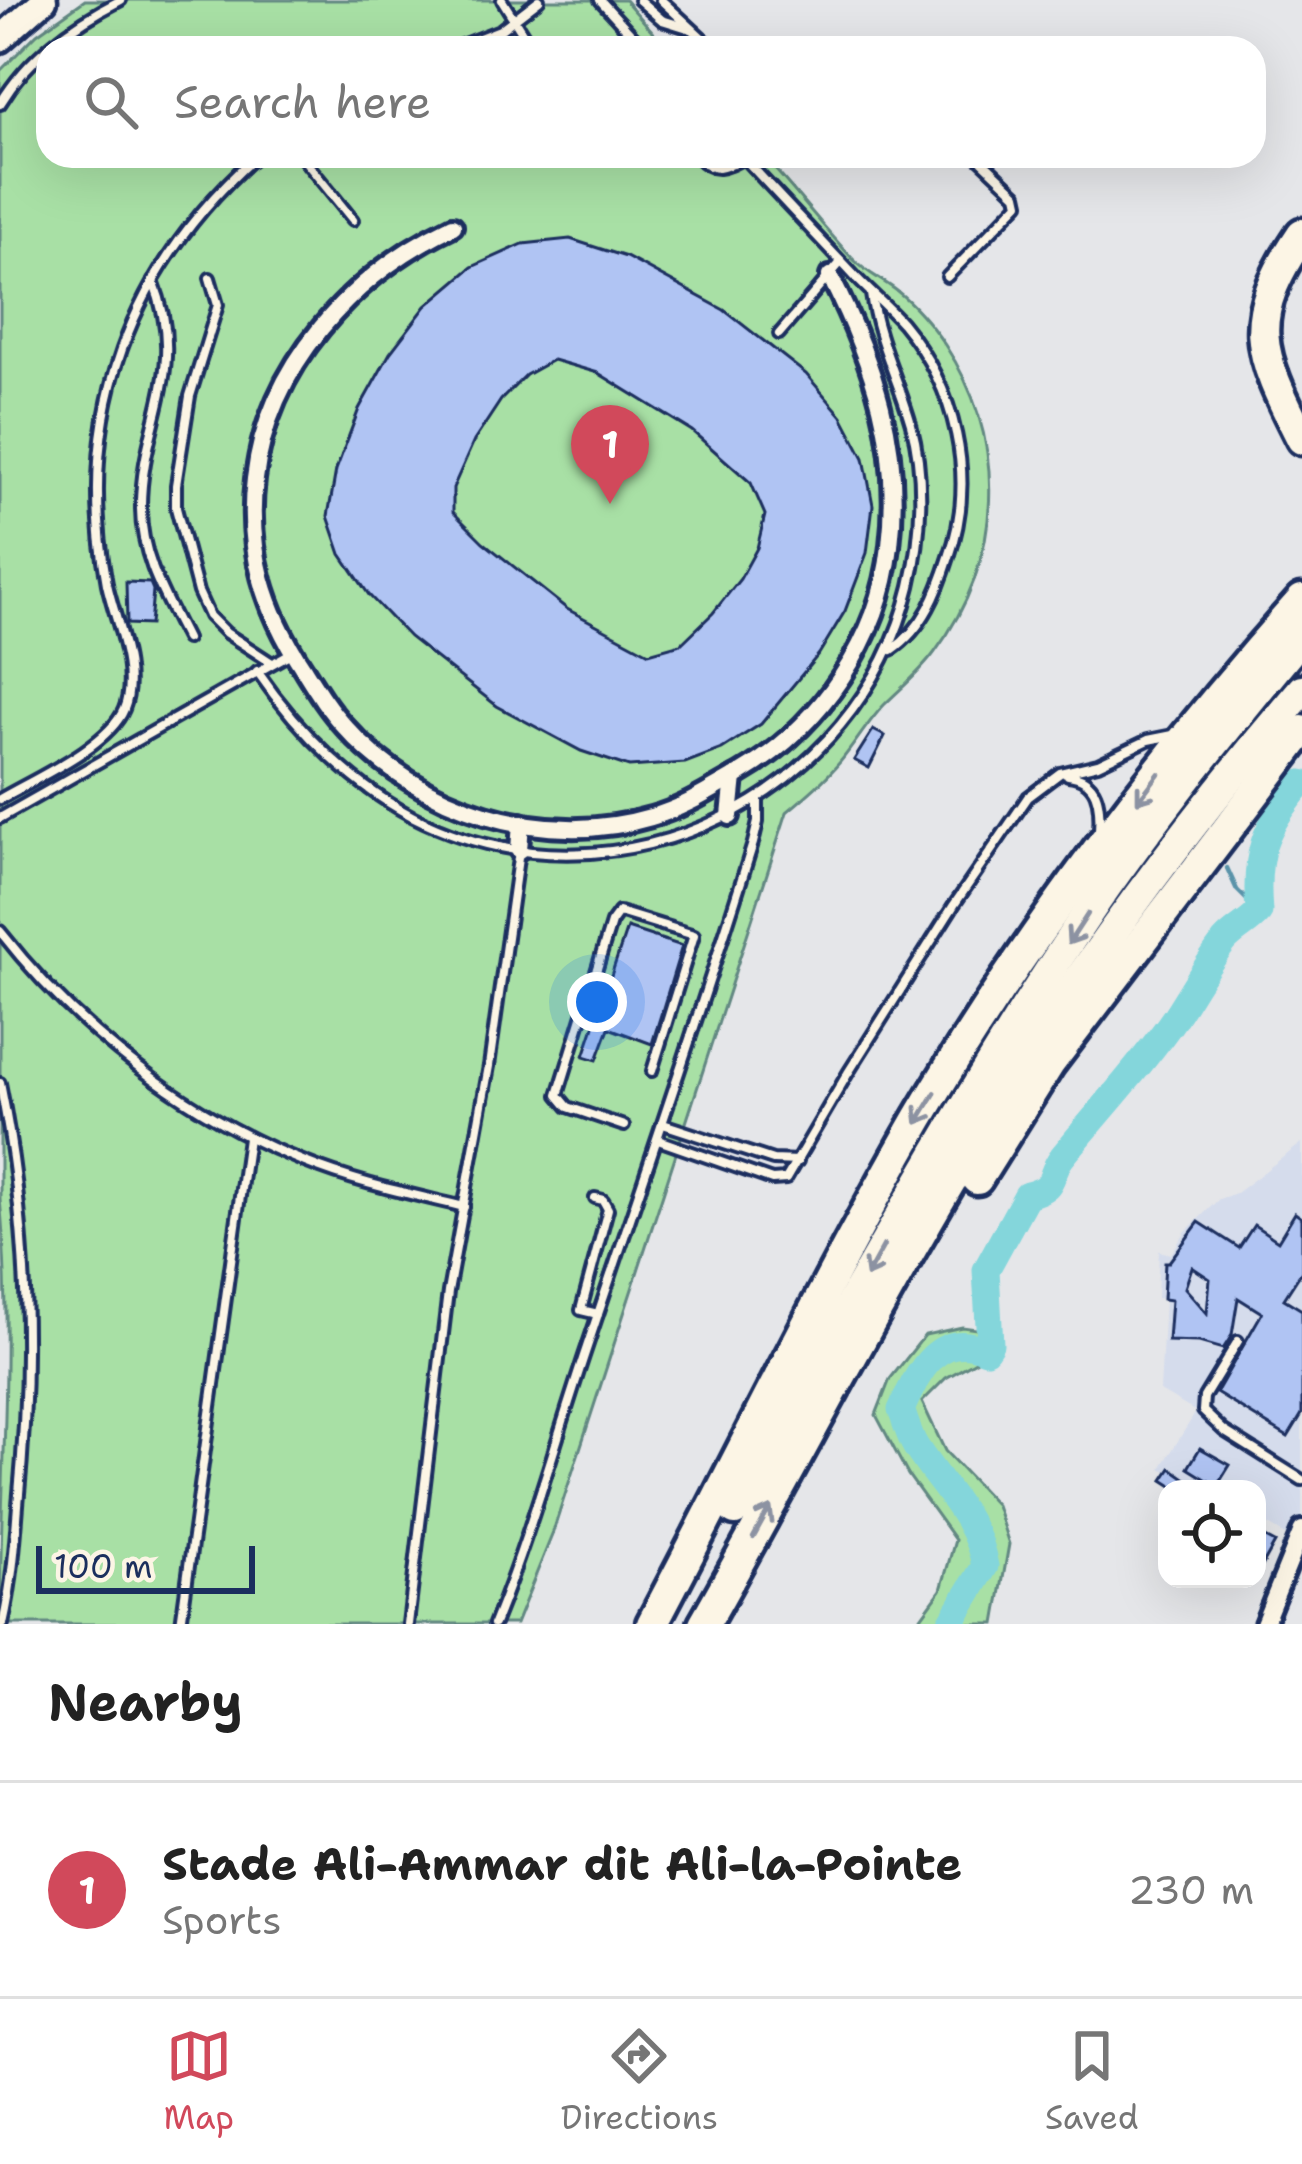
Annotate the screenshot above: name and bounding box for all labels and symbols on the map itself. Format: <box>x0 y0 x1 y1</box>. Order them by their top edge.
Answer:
pin: 1 <box>571 405 649 504</box>
one-way arrow <box>1135 771 1161 804</box>
one-way arrow <box>1066 911 1091 945</box>
your location <box>567 972 627 1032</box>
one-way arrow <box>914 1090 938 1124</box>
one-way arrow <box>862 1243 886 1278</box>
one-way arrow <box>751 1505 774 1540</box>
scale bar <box>36 1540 255 1593</box>

